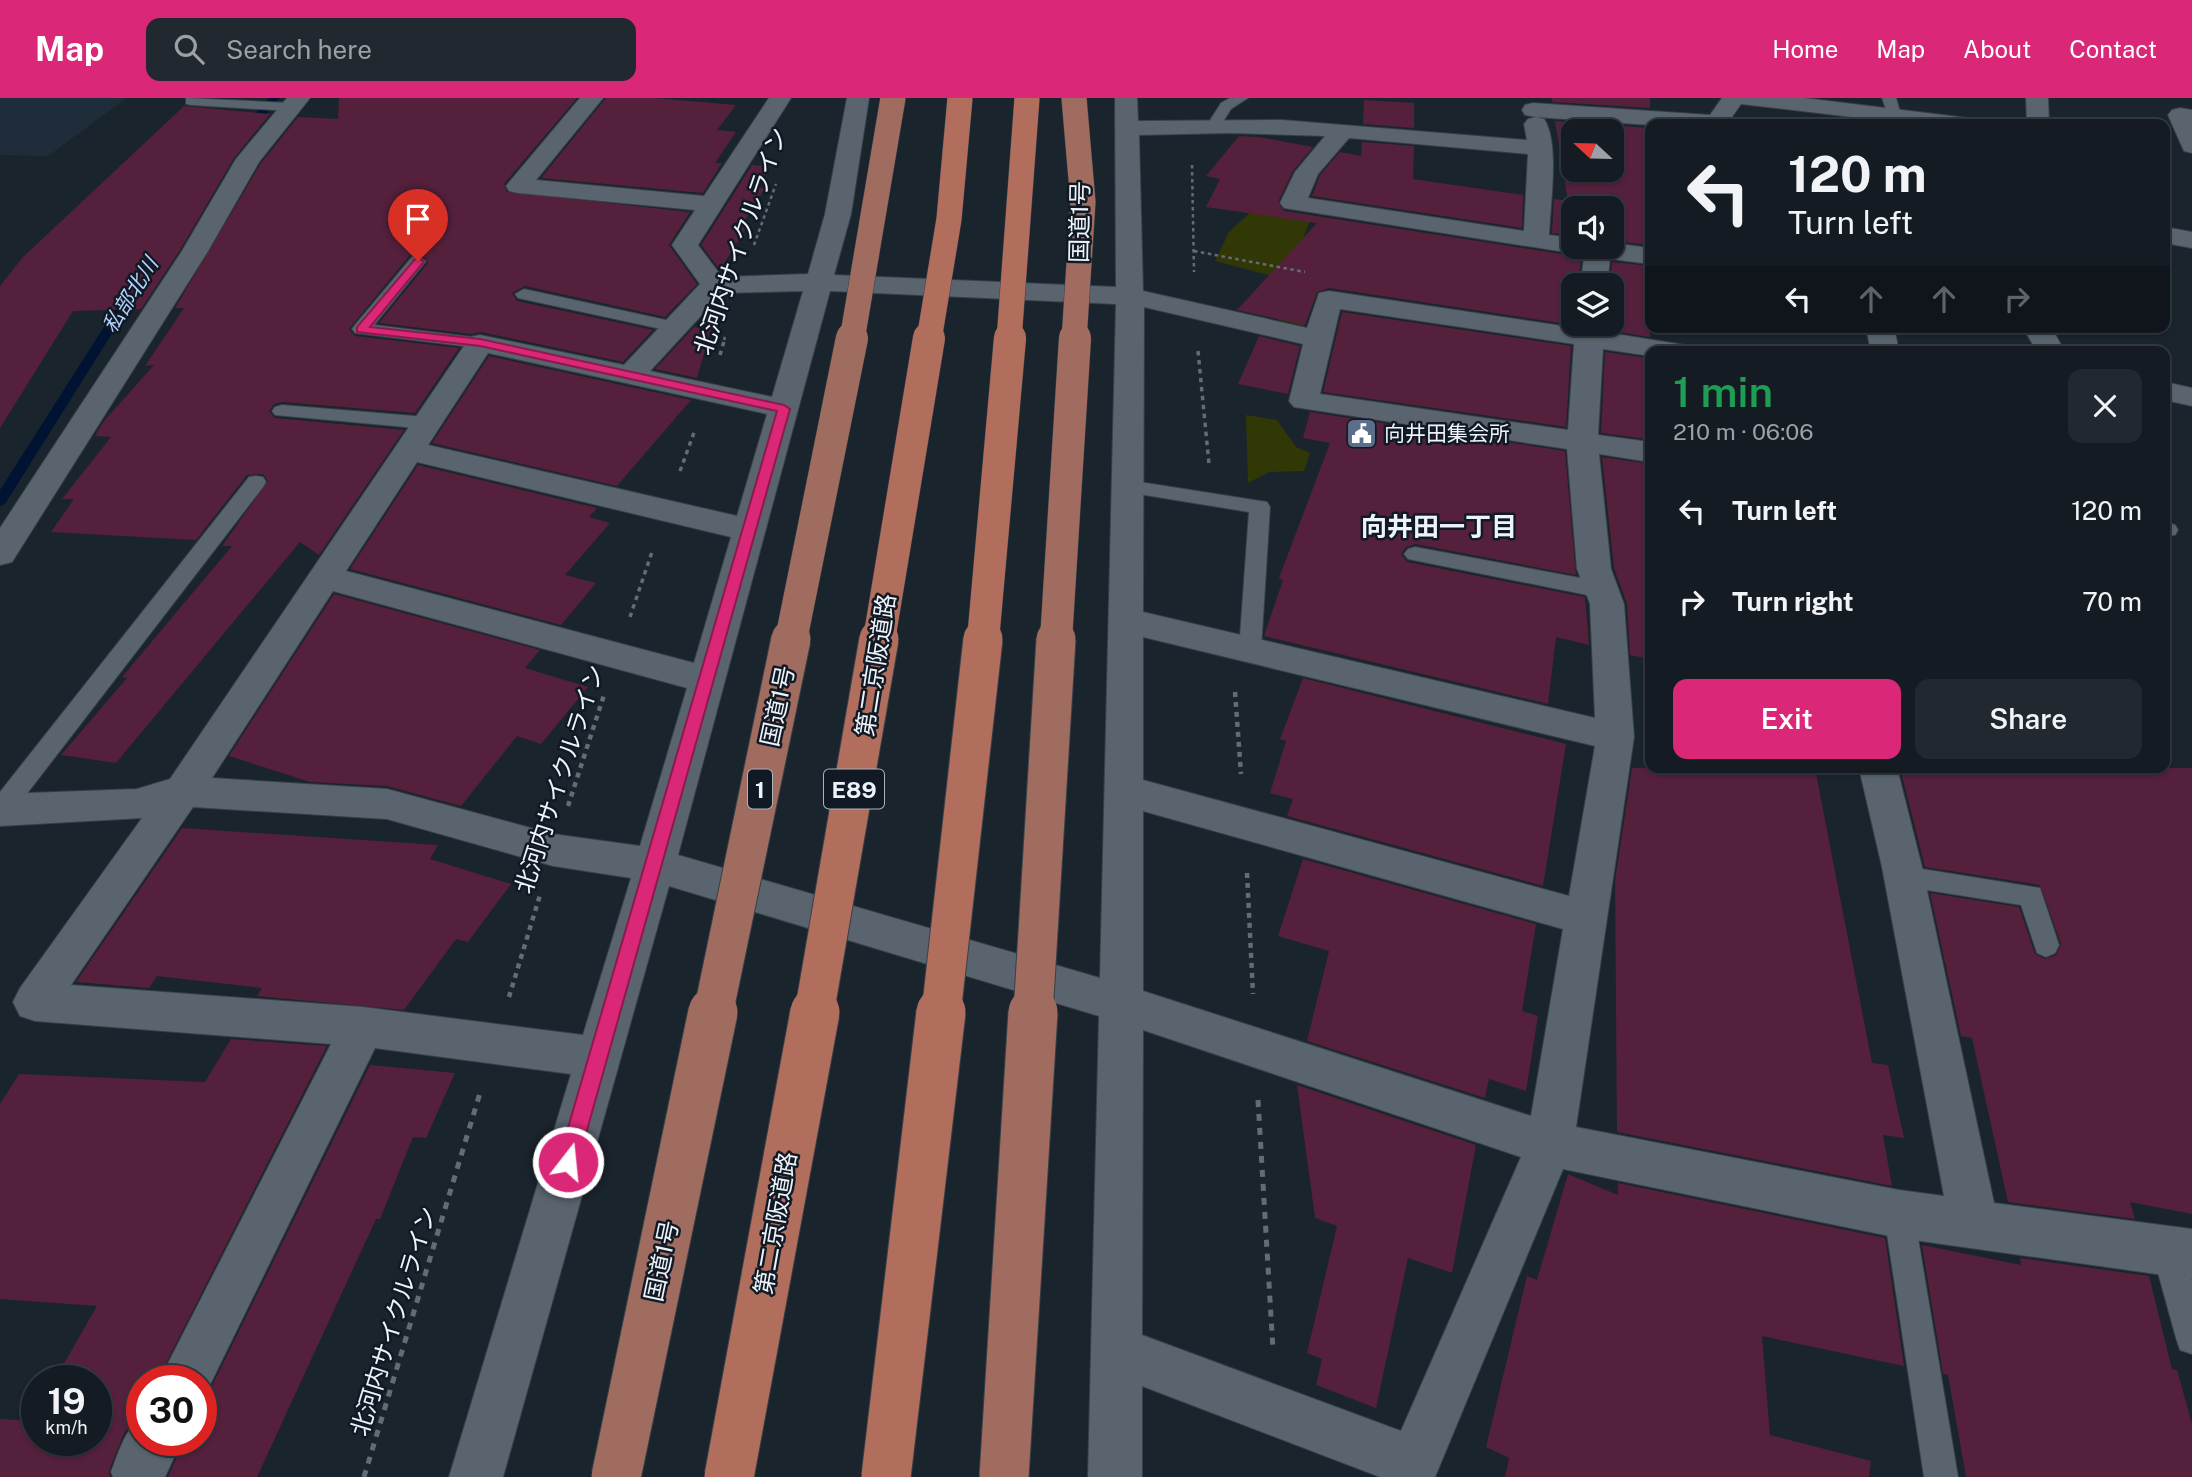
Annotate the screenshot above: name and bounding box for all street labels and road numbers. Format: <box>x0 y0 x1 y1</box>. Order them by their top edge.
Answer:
street label: 北河内サイクルライン <box>688 124 792 358</box>
street label: 国道1号 <box>1064 181 1094 263</box>
street label: 第二京阪道路 <box>850 592 900 738</box>
street label: 北河内サイクルライン <box>509 661 609 897</box>
street label: 国道1号 <box>755 663 799 749</box>
road number: 1 <box>748 769 772 808</box>
road number: E89 <box>824 769 884 808</box>
street label: 第二京阪道路 <box>749 1150 801 1296</box>
street label: 北河内サイクルライン <box>345 1203 441 1439</box>
street label: 国道1号 <box>639 1218 683 1304</box>

